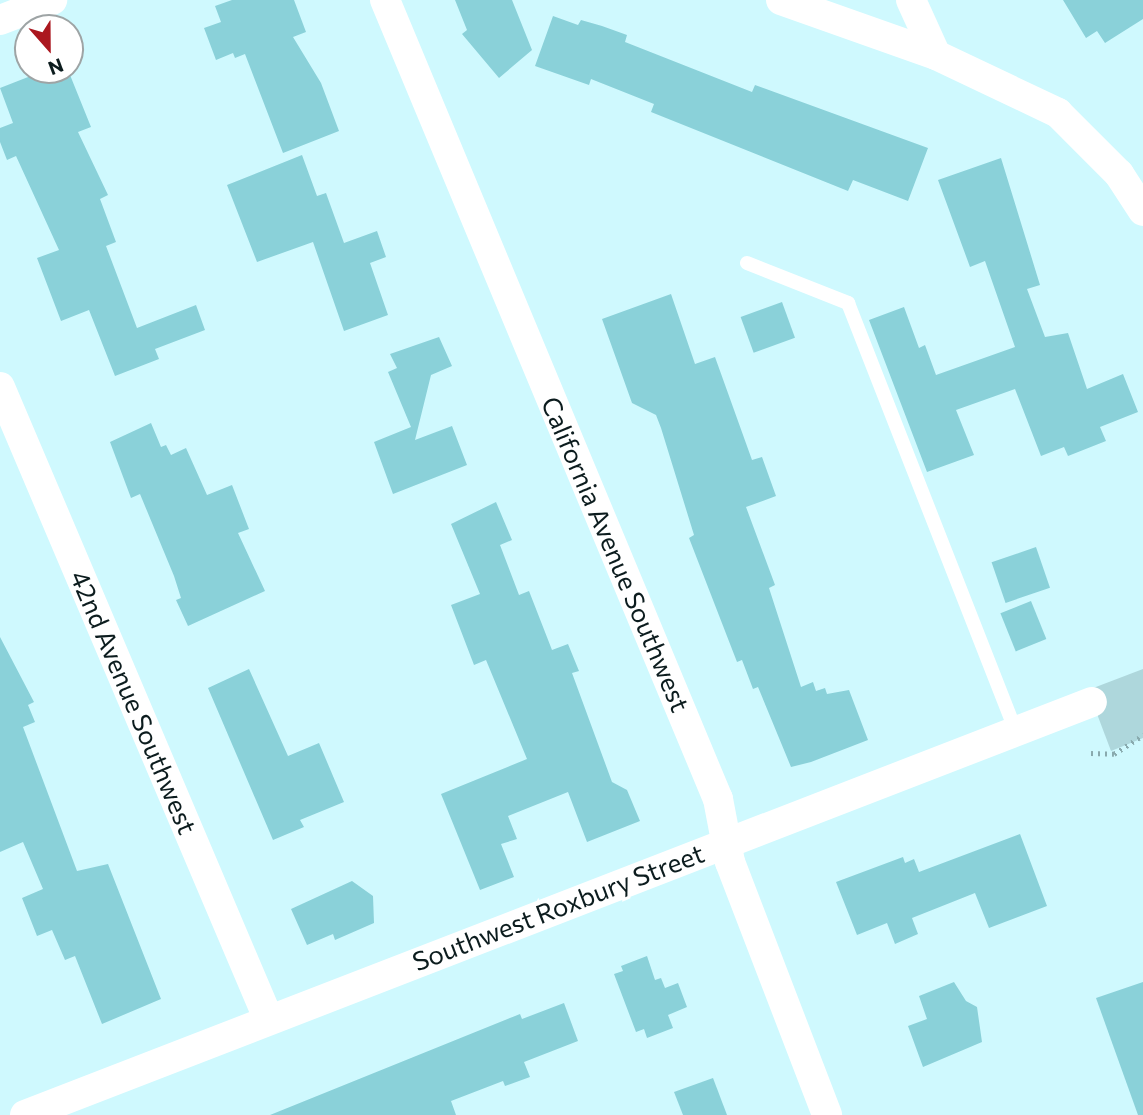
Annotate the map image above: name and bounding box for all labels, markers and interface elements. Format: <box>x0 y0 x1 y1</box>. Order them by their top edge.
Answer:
north arrow <box>14 14 84 84</box>
text: N <box>45 54 67 80</box>
street label: California Avenue Southwest <box>535 392 697 716</box>
street label: 42nd Avenue Southwest <box>64 566 204 838</box>
street label: Southwest Roxbury Street <box>408 837 708 977</box>

